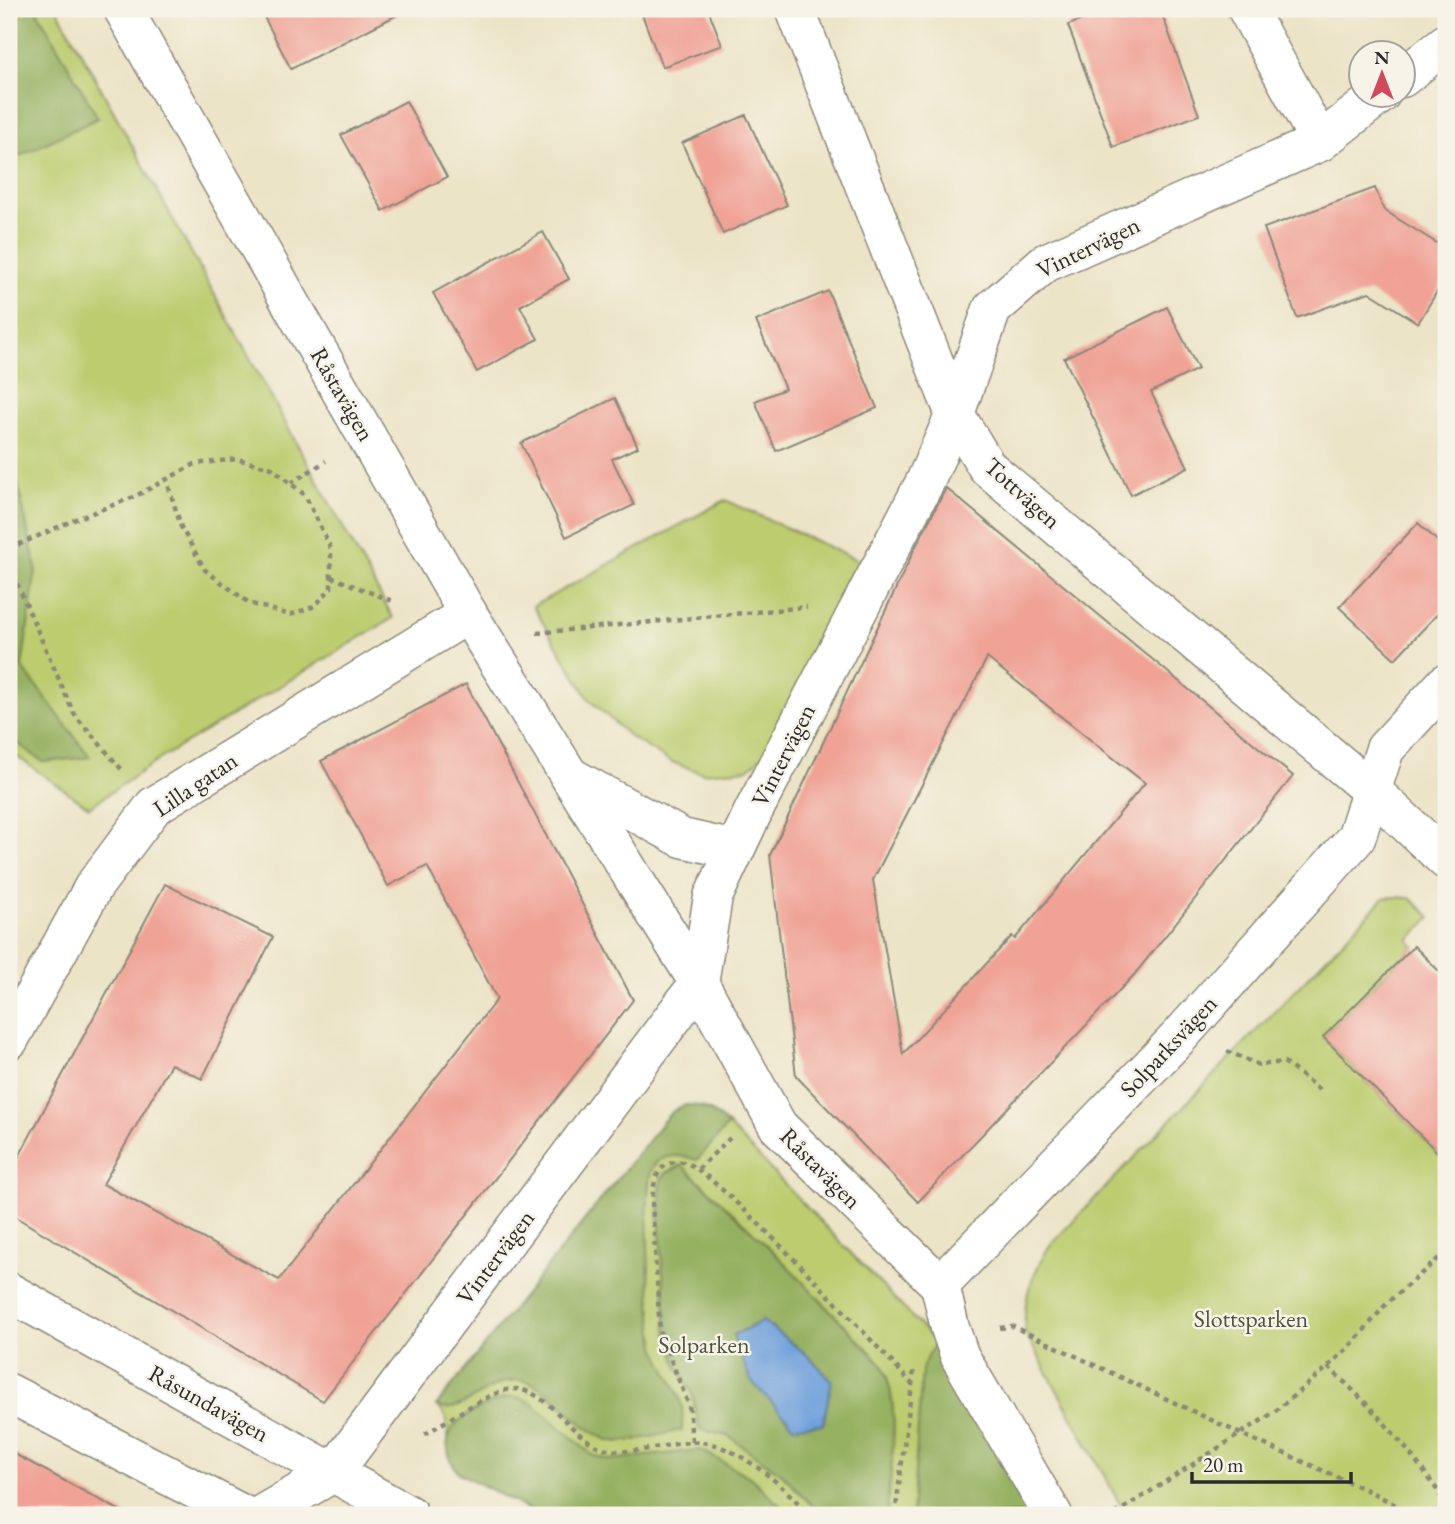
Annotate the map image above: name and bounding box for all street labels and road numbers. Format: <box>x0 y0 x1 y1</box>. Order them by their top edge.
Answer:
street label: Vintervägen <box>1031 209 1145 285</box>
street label: Råstavägen <box>304 342 382 447</box>
street label: Tottvägen <box>978 450 1068 536</box>
street label: Vintervägen <box>744 698 822 812</box>
street label: Lilla gatan <box>147 744 244 824</box>
street label: Solparksvägen <box>1113 988 1224 1104</box>
street label: Råstavägen <box>774 1121 869 1216</box>
street label: Vintervägen <box>449 1203 541 1311</box>
street label: Råsundavägen <box>143 1357 275 1449</box>

